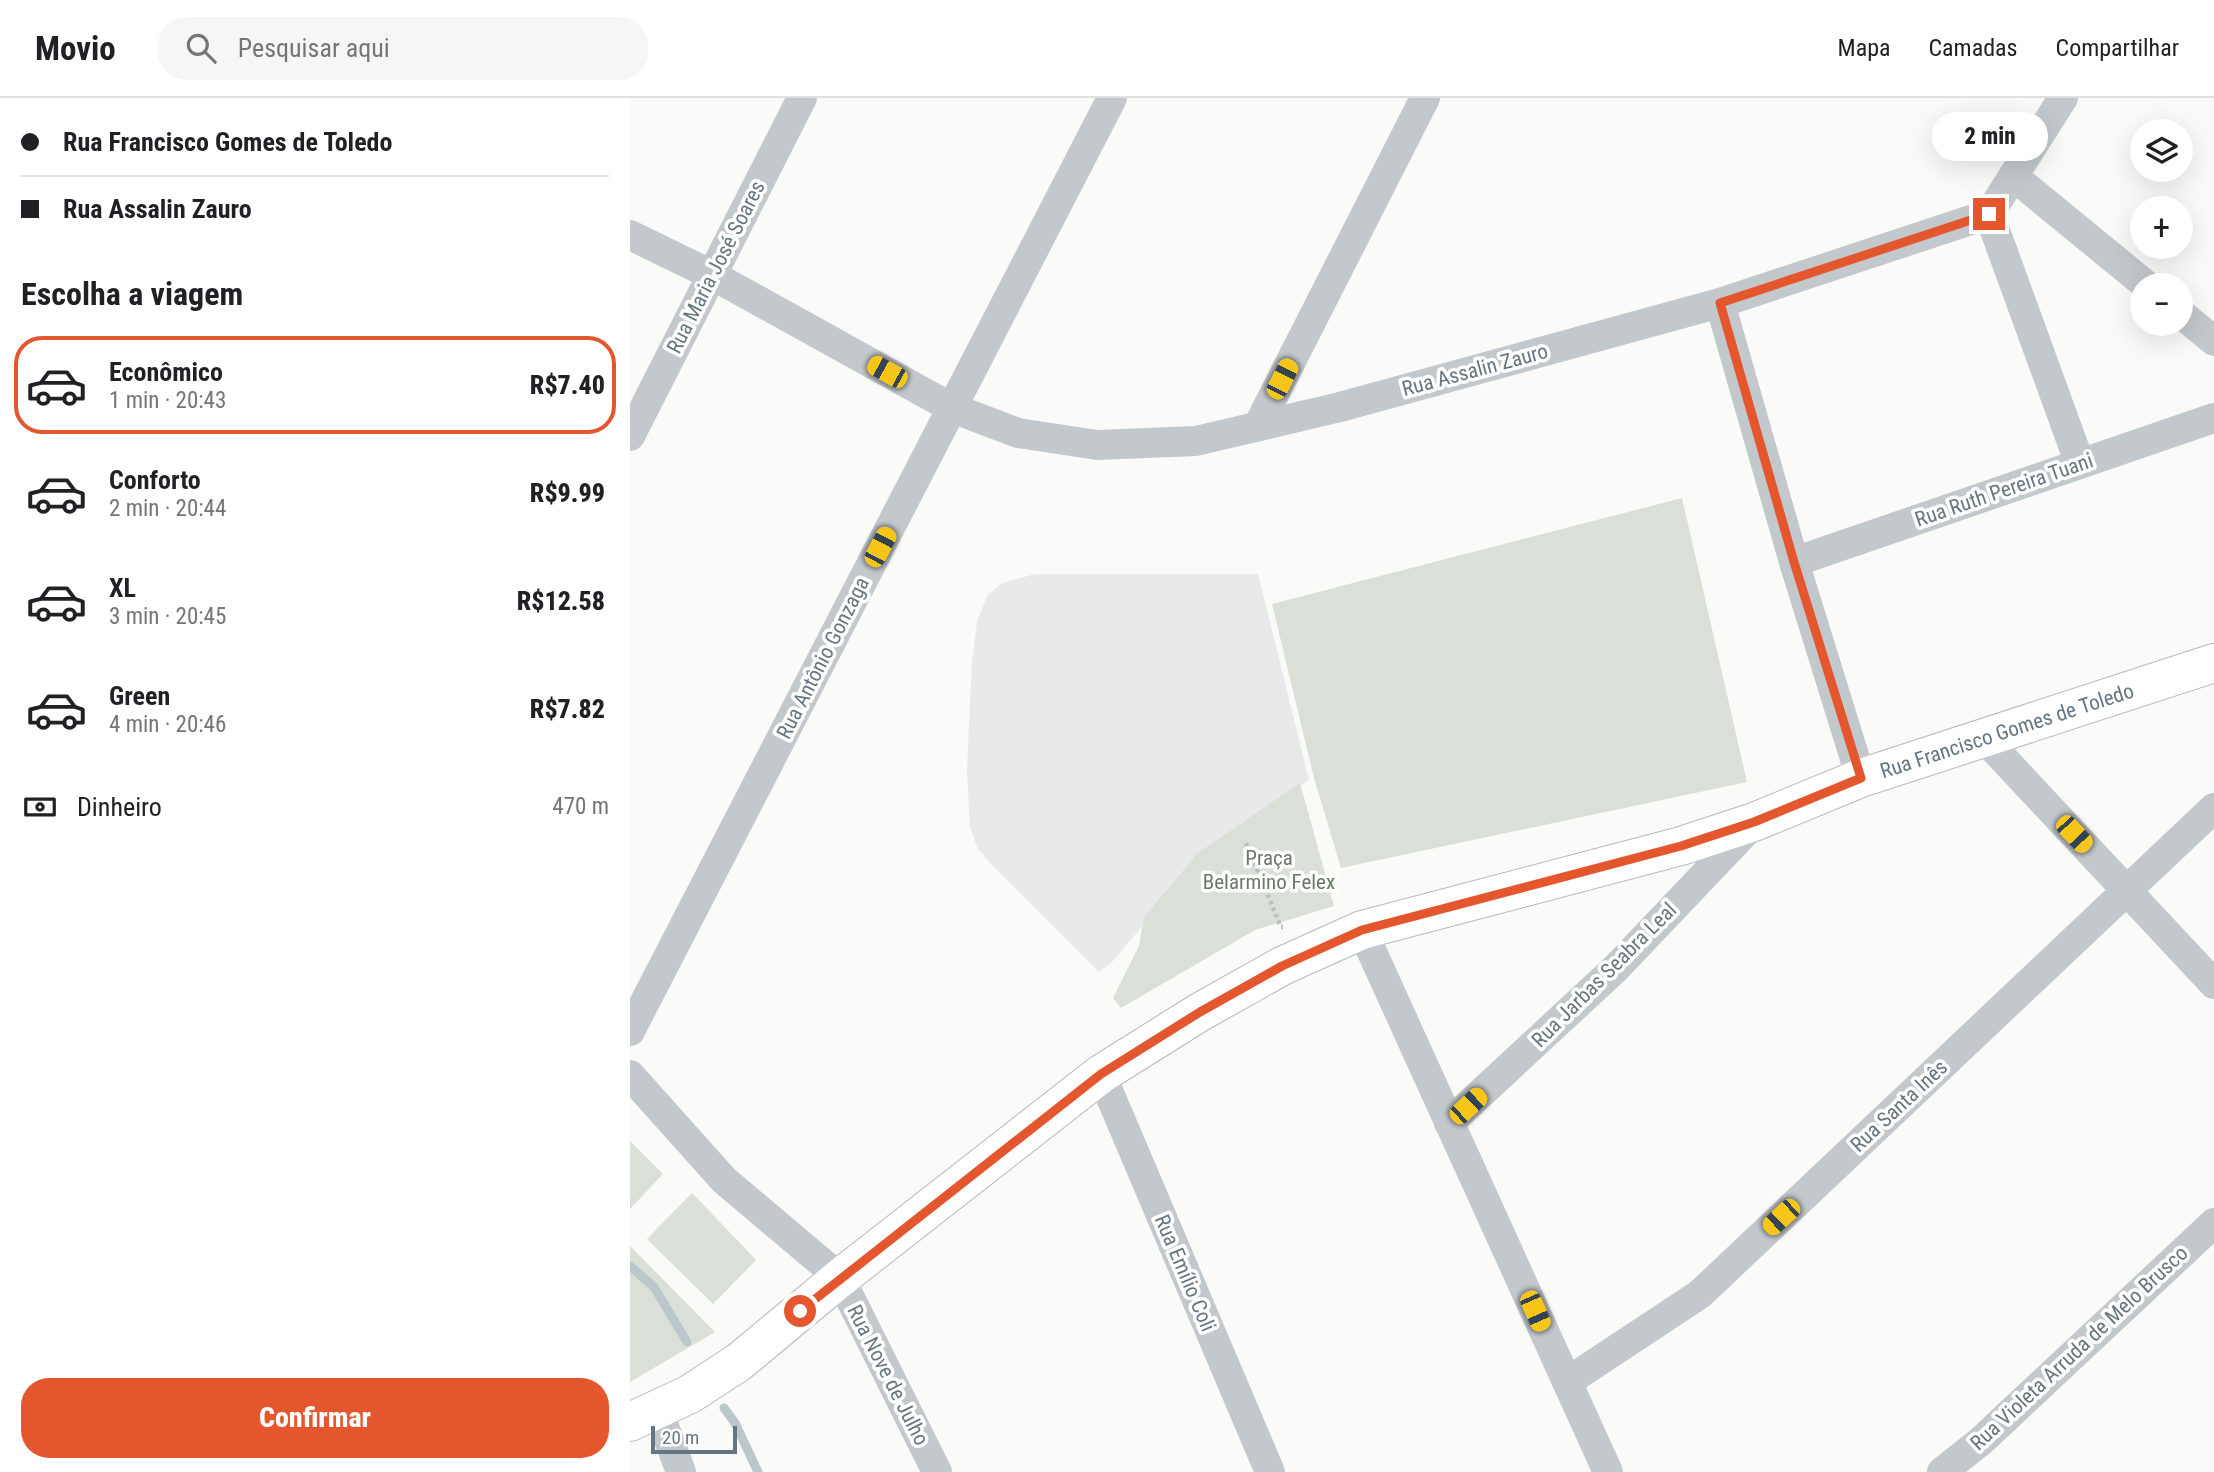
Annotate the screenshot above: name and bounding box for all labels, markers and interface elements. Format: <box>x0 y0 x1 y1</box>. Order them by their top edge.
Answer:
search box <box>158 17 648 80</box>
text: Movio <box>35 29 116 68</box>
icon: search <box>182 29 220 67</box>
text: Pesquisar aqui <box>238 33 390 63</box>
text: Mapa <box>1838 34 1891 62</box>
text: Camadas <box>1929 34 2018 62</box>
text: Compartilhar <box>2056 34 2179 62</box>
callout: 2 min <box>1931 113 2047 162</box>
map controls <box>2130 119 2193 336</box>
button: layers <box>2130 119 2193 182</box>
text: 2 min <box>1964 123 2016 150</box>
text: Rua Francisco Gomes de Toledo <box>63 127 392 157</box>
street label: Rua Maria José Soares <box>662 177 770 357</box>
text: Rua Assalin Zauro <box>63 194 252 224</box>
button: + <box>2130 196 2193 259</box>
route end <box>1973 198 2005 230</box>
button: − <box>2130 273 2193 336</box>
text: Escolha a viagem <box>21 275 243 313</box>
street label: Rua Assalin Zauro <box>1399 339 1551 401</box>
car <box>864 353 911 391</box>
icon: car <box>25 354 88 417</box>
car <box>1264 356 1301 402</box>
text: Econômico <box>109 357 223 387</box>
text: R$7.40 <box>530 370 605 400</box>
text: 1 min · 20:43 <box>109 387 226 414</box>
street label: Rua Ruth Pereira Tuani <box>1912 448 2096 532</box>
icon: car <box>25 462 88 525</box>
text: Conforto <box>109 465 201 495</box>
text: R$9.99 <box>530 478 605 508</box>
text: 2 min · 20:44 <box>109 495 226 522</box>
car <box>861 524 900 570</box>
icon: car <box>25 570 88 633</box>
text: XL <box>109 573 136 603</box>
street label: Rua Antônio Gonzaga <box>772 573 874 743</box>
text: R$12.58 <box>517 586 605 616</box>
text: 3 min · 20:45 <box>109 603 226 630</box>
icon: car <box>25 678 88 741</box>
street label: Rua Francisco Gomes de Toledo <box>1877 679 2137 783</box>
text: Green <box>109 681 170 711</box>
text: R$7.82 <box>530 694 605 724</box>
text: 4 min · 20:46 <box>109 711 226 738</box>
icon: cash <box>21 788 59 826</box>
text: Dinheiro <box>77 792 162 822</box>
text: 470 m <box>552 793 609 820</box>
car <box>2052 811 2097 857</box>
park label: Praça Belarmino Felex <box>1203 846 1335 894</box>
street label: Rua Jarbas Seabra Leal <box>1527 898 1681 1052</box>
street label: Rua Santa Inês <box>1846 1055 1952 1157</box>
car <box>1446 1084 1491 1128</box>
car <box>1759 1195 1804 1239</box>
street label: Rua Emílio Coli <box>1150 1211 1220 1335</box>
street label: Rua Violeta Arruda de Melo Brusco <box>1965 1241 2193 1455</box>
car <box>1517 1288 1554 1334</box>
route start <box>784 1295 816 1327</box>
street label: Rua Nove de Julho <box>842 1301 934 1449</box>
button: Confirmar <box>21 1378 609 1458</box>
scale bar <box>651 1423 737 1455</box>
text: 20 m <box>662 1426 699 1449</box>

